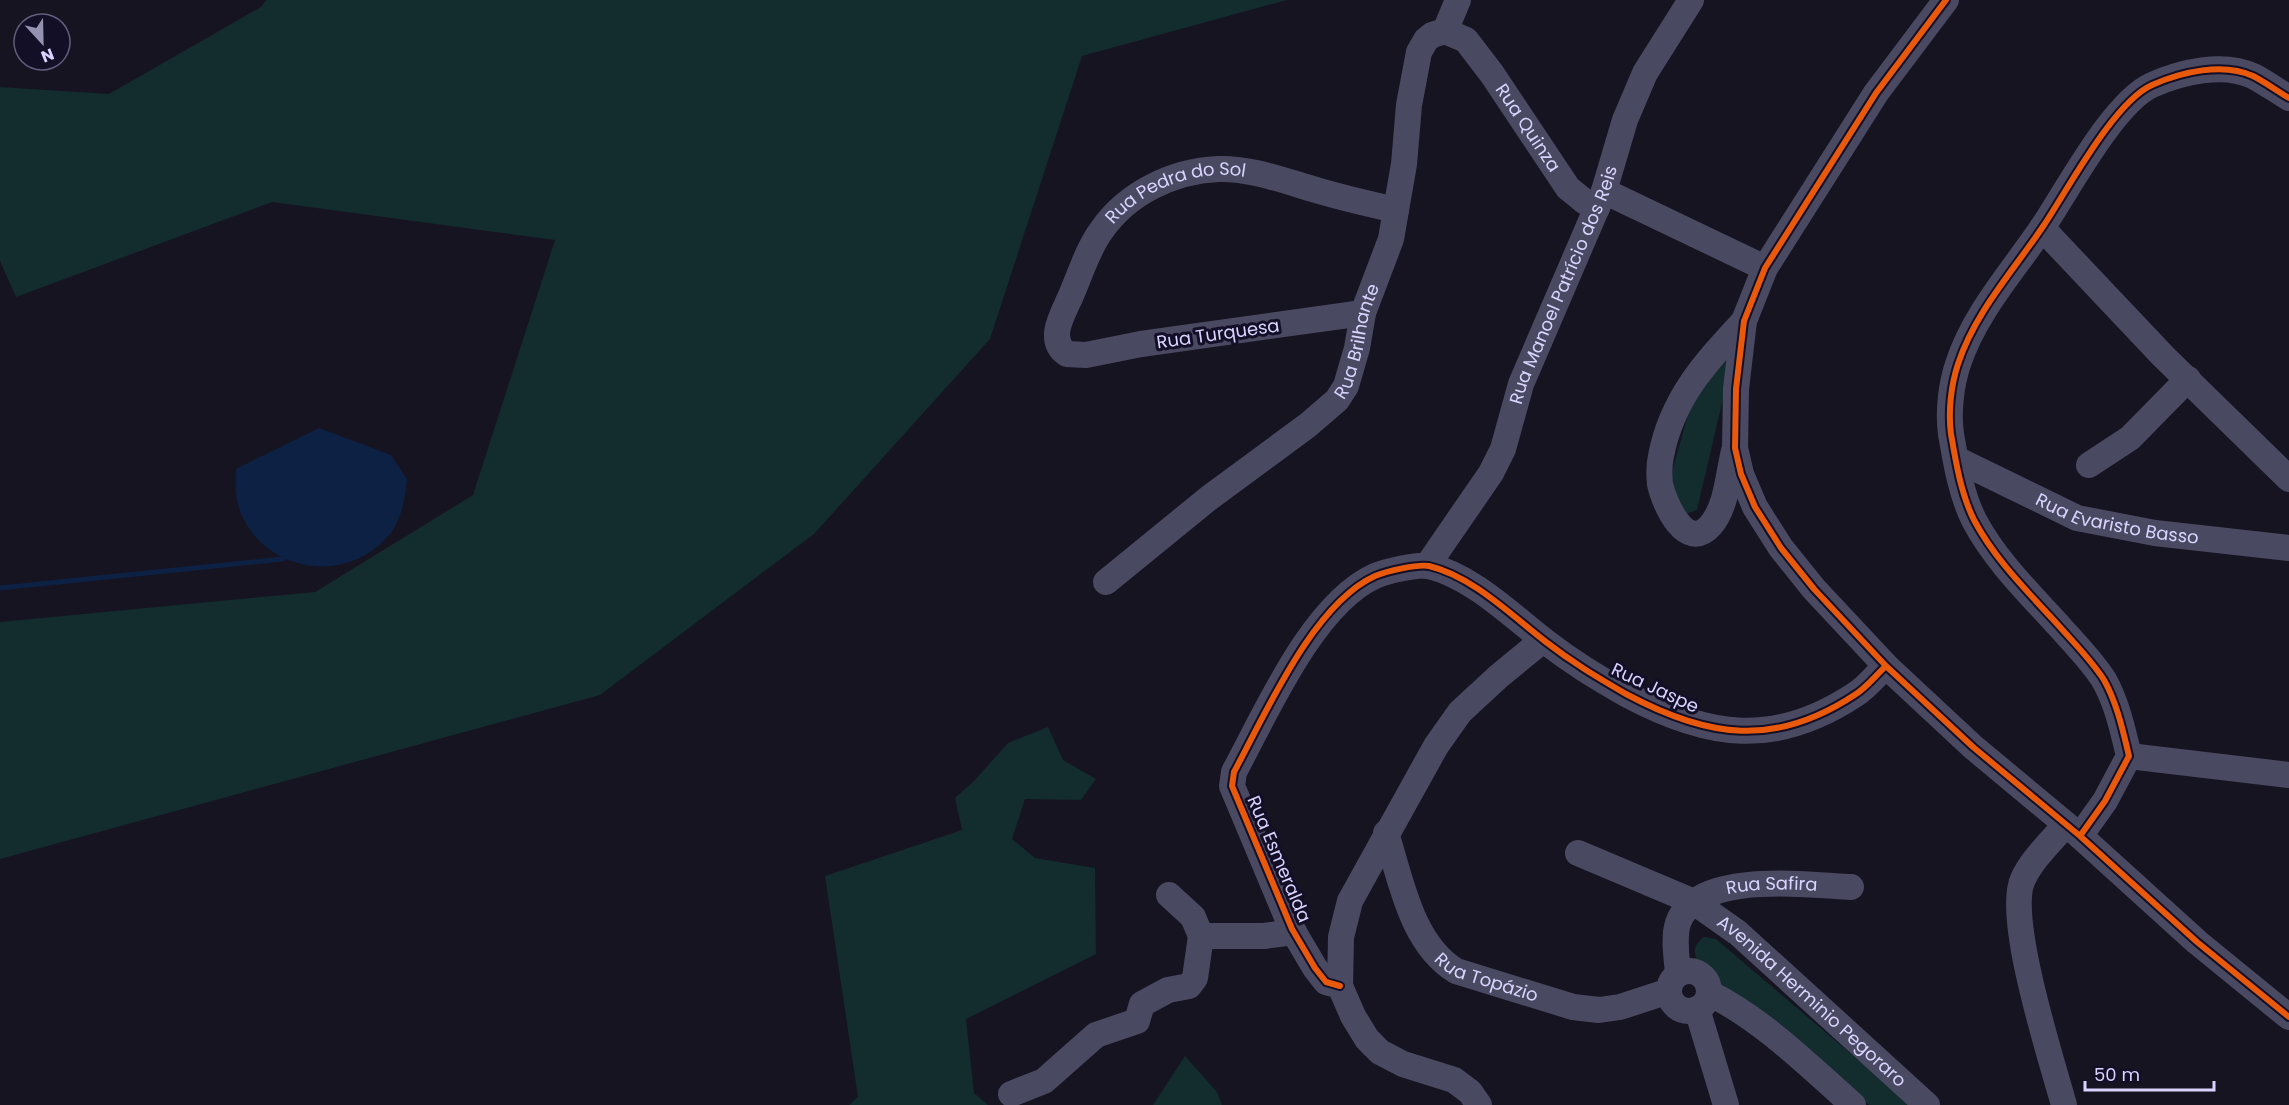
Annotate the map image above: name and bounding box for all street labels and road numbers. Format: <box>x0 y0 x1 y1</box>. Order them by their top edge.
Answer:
street label: Rua Quinza <box>1490 78 1567 177</box>
street label: Rua Pedra do Sol <box>1099 156 1248 229</box>
street label: Rua Manoel Patrício dos Reis <box>1503 162 1623 407</box>
street label: Rua Brilhante <box>1328 280 1385 404</box>
street label: Rua Turquesa <box>1155 313 1281 354</box>
street label: Rua Evaristo Basso <box>2032 487 2200 550</box>
street label: Rua Jaspe <box>1607 656 1703 719</box>
street label: Rua Esmeralda <box>1241 792 1317 926</box>
street label: Rua Safira <box>1724 871 1818 900</box>
street label: Avenida Herminio Pegoraro <box>1712 909 1912 1092</box>
street label: Rua Topázio <box>1429 946 1541 1008</box>

